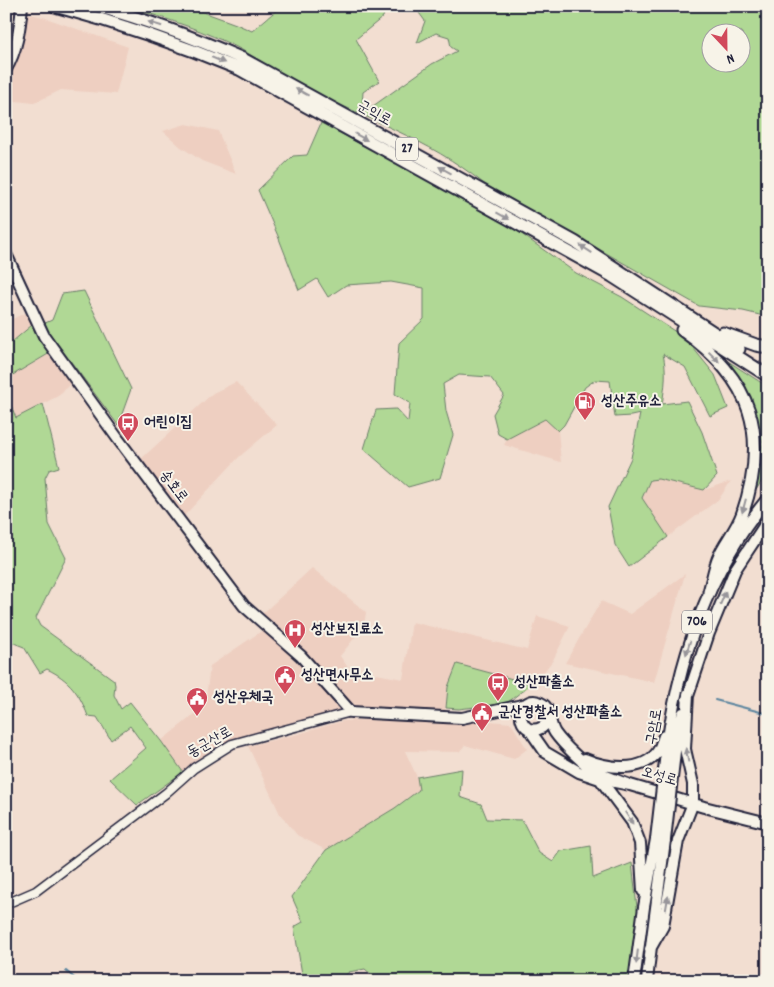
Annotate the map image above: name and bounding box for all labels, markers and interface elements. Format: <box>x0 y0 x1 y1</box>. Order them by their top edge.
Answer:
one-way arrow <box>147 20 162 27</box>
north arrow <box>702 22 752 72</box>
text: N <box>723 48 737 69</box>
one-way arrow <box>211 56 226 64</box>
one-way arrow <box>295 88 309 96</box>
street label: 군익로 <box>353 96 395 132</box>
one-way arrow <box>354 132 368 141</box>
road number: 27 <box>396 138 418 160</box>
one-way arrow <box>438 165 451 174</box>
one-way arrow <box>496 211 510 220</box>
one-way arrow <box>580 245 593 254</box>
one-way arrow <box>708 351 720 363</box>
fuel station icon: 성산주유소 <box>573 390 597 421</box>
place label: 성산주유소 <box>601 391 661 413</box>
bus stop icon: 어린이집 <box>116 411 140 442</box>
place label: 어린이집 <box>144 412 192 434</box>
street label: 송호로 <box>153 466 193 508</box>
one-way arrow <box>740 499 748 514</box>
one-way arrow <box>720 590 728 605</box>
road number: 706 <box>682 610 712 634</box>
hospital icon: 성산보진료소 <box>283 618 307 649</box>
place label: 성산보진료소 <box>311 619 383 641</box>
one-way arrow <box>683 641 691 656</box>
public building icon: 성산면사무소 <box>273 664 297 695</box>
place label: 성산면사무소 <box>301 665 373 687</box>
bus stop icon: 성산파출소 <box>486 671 510 702</box>
place label: 성산파출소 <box>514 672 574 694</box>
public building icon: 성산우체국 <box>185 686 209 717</box>
place label: 성산우체국 <box>213 687 273 709</box>
public building icon: 군산경찰서 성산파출소 <box>470 701 494 732</box>
place label: 군산경찰서 성산파출소 <box>498 702 622 724</box>
street label: 구암로 <box>641 707 669 747</box>
street label: 동군산로 <box>184 722 236 764</box>
one-way arrow <box>682 747 690 763</box>
street label: 오성로 <box>639 761 679 793</box>
one-way arrow <box>624 812 633 825</box>
one-way arrow <box>663 895 671 911</box>
one-way arrow <box>633 949 641 965</box>

